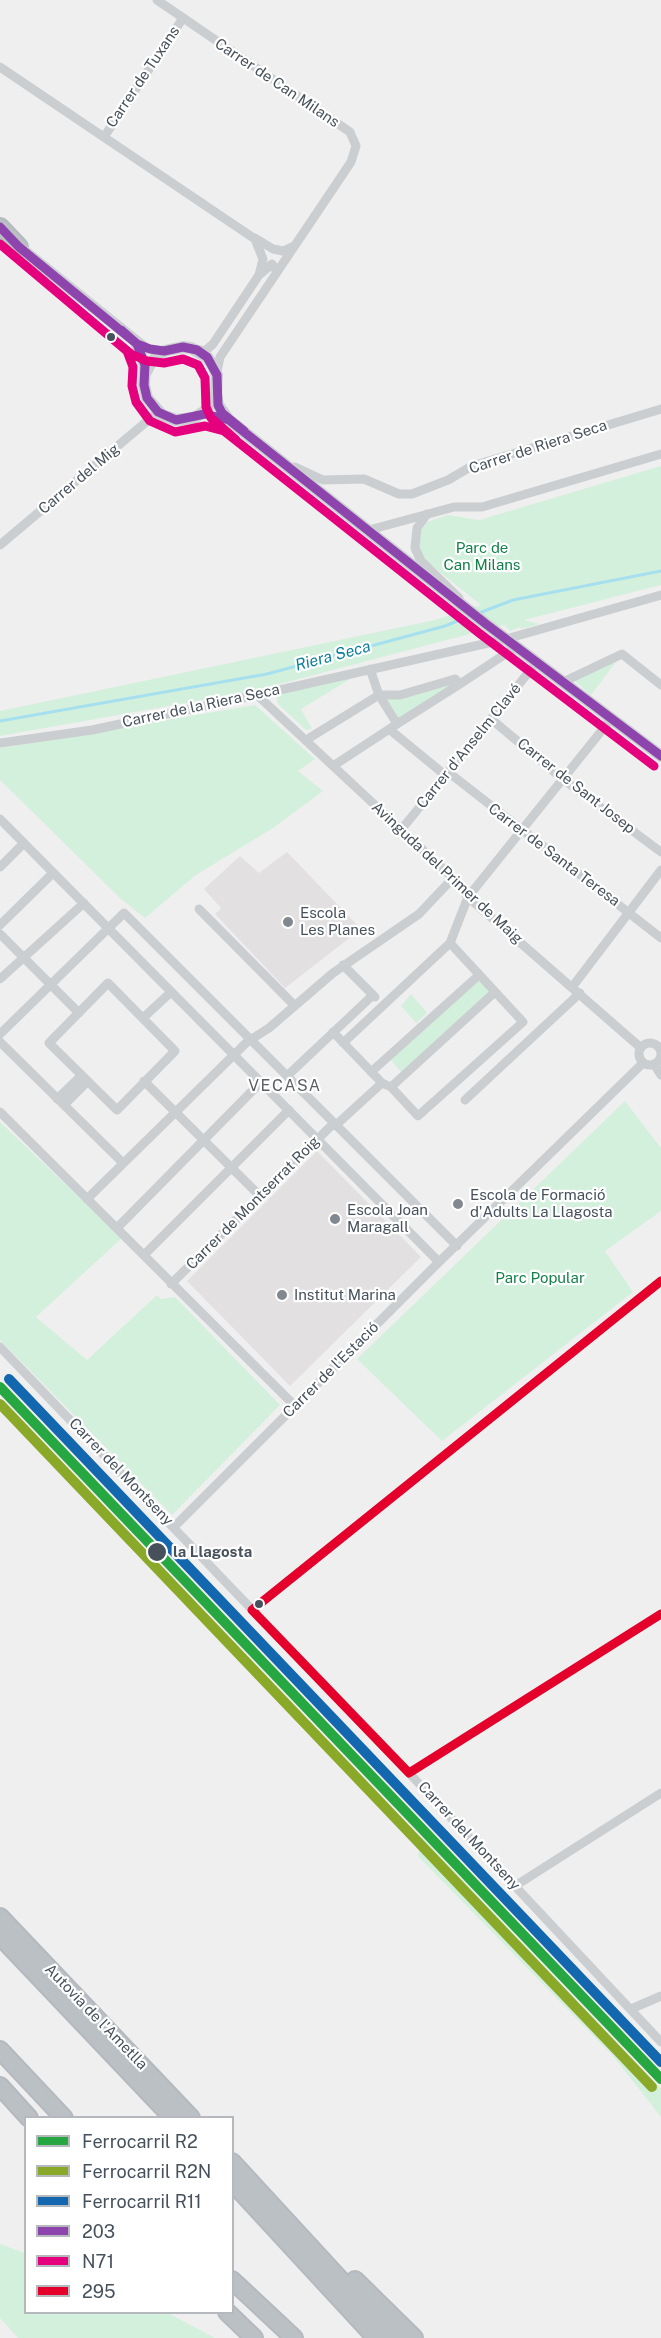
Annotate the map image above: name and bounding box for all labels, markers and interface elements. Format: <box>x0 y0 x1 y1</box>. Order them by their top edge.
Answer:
street label: Carrer de Tuxans <box>102 23 184 131</box>
street label: Carrer de Can Milans <box>211 35 343 131</box>
unlabelled marker <box>105 331 117 343</box>
street label: Carrer de Riera Seca <box>467 416 609 478</box>
street label: Carrer del Mig <box>35 440 123 518</box>
park label: Parc de Can Milans <box>444 539 520 574</box>
water label: Riera Seca <box>293 637 373 675</box>
street label: Carrer d'Anselm Clavé <box>413 680 525 812</box>
street label: Carrer de la Riera Seca <box>121 681 281 731</box>
street label: Carrer de Sant Josep <box>513 734 639 838</box>
street label: Avinguda del Primer de Maig <box>368 798 526 948</box>
street label: Carrer de Santa Teresa <box>485 800 623 910</box>
place label: Escola Les Planes <box>300 904 375 939</box>
marker: Escola Les Planes <box>281 915 295 929</box>
district label: VECASA <box>248 1076 322 1096</box>
street label: Carrer de Montserrat Roig <box>182 1132 324 1274</box>
place label: Escola de Formació d'Adults La Llagosta <box>470 1186 613 1221</box>
marker: Escola de Formació d'Adults La Llagosta <box>451 1197 465 1211</box>
place label: Escola Joan Maragall <box>347 1201 428 1236</box>
marker: Escola Joan Maragall <box>328 1212 342 1226</box>
park label: Parc Popular <box>495 1269 585 1287</box>
place label: Institut Marina <box>294 1286 396 1304</box>
marker: Institut Marina <box>275 1288 289 1302</box>
street label: Carrer de l'Estació <box>279 1318 383 1422</box>
street label: Carrer del Montseny <box>65 1415 177 1529</box>
marker: la Llagosta <box>146 1541 168 1563</box>
place label: la Llagosta <box>173 1543 252 1561</box>
unlabelled marker <box>253 1598 265 1610</box>
street label: Carrer del Montseny <box>414 1778 524 1894</box>
street label: Autovia de l'Ametlla <box>41 1960 151 2074</box>
legend <box>24 2116 234 2314</box>
text: Ferrocarril R2 <box>82 2131 198 2152</box>
text: Ferrocarril R2N <box>82 2161 211 2182</box>
text: Ferrocarril R11 <box>82 2191 202 2212</box>
text: 203 <box>82 2221 115 2242</box>
text: N71 <box>82 2251 114 2272</box>
text: 295 <box>82 2281 116 2302</box>

